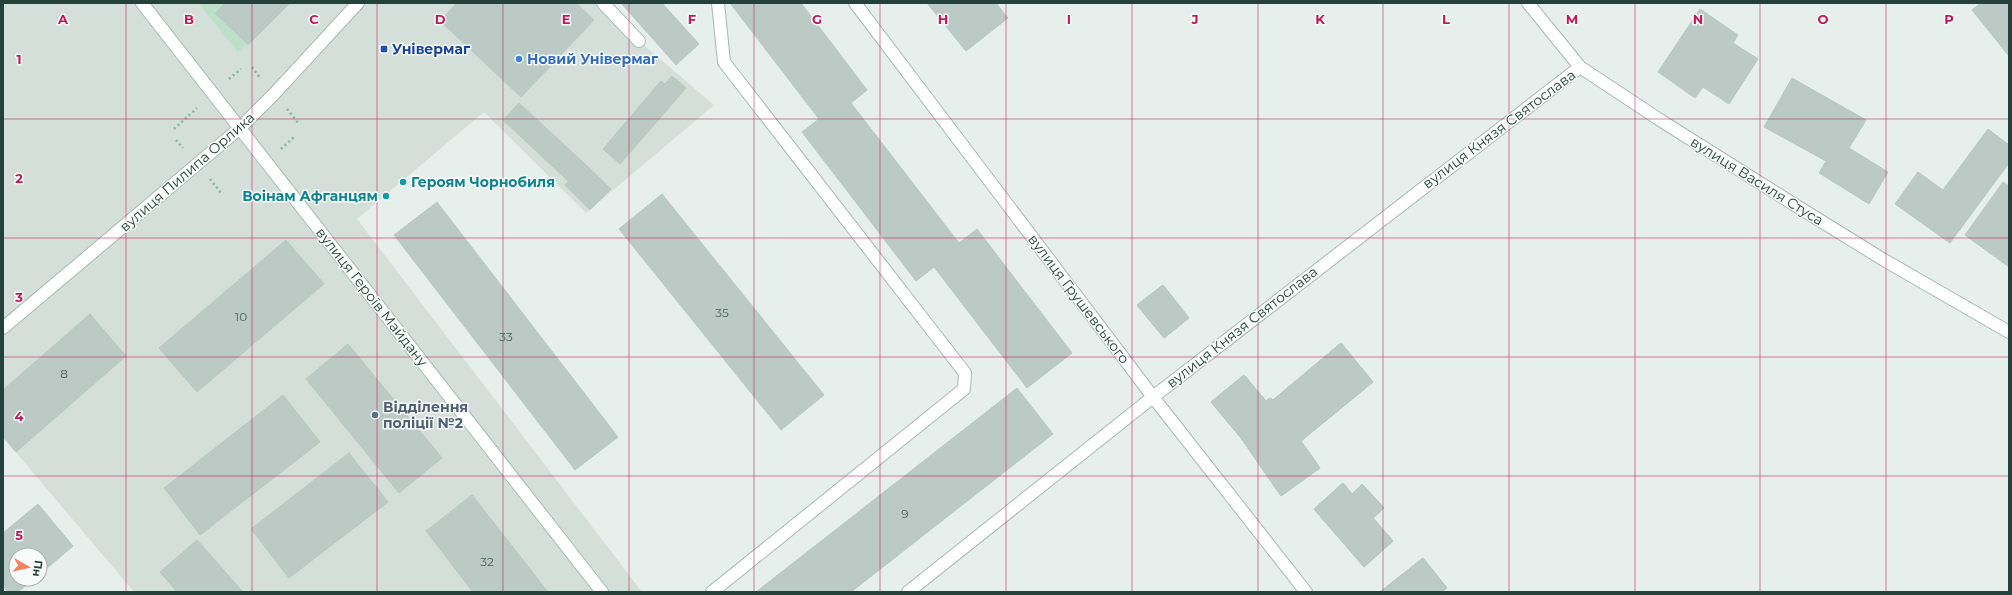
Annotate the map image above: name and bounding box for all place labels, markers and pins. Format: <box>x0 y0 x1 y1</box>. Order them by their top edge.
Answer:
place label: Універмаг <box>392 40 471 58</box>
marker: Універмаг <box>379 44 389 54</box>
place label: Новий Універмаг <box>527 50 659 68</box>
marker: Новий Універмаг <box>514 54 524 64</box>
place label: Героям Чорнобиля <box>411 173 555 191</box>
marker: Героям Чорнобиля <box>398 177 408 187</box>
place label: Воінам Афганцям <box>242 187 378 205</box>
marker: Воінам Афганцям <box>381 191 391 201</box>
place label: Відділення поліції №2 <box>383 398 468 432</box>
marker: Відділення поліції №2 <box>370 410 380 420</box>

